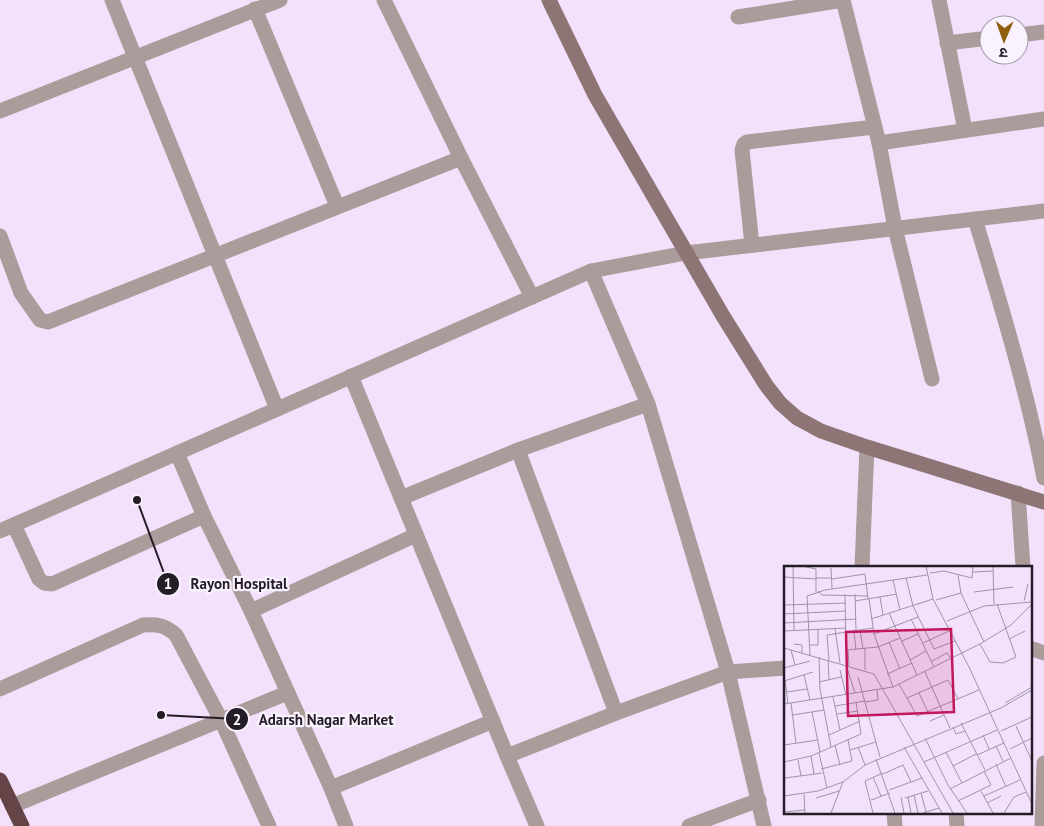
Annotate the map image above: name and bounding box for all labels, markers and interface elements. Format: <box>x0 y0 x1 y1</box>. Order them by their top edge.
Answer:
north arrow <box>979 15 1029 65</box>
text: उ <box>998 44 1008 62</box>
inset map <box>784 566 1032 814</box>
callout: Rayon Hospital <box>156 569 298 599</box>
text: 1 <box>164 574 172 593</box>
text: Rayon Hospital <box>191 574 288 593</box>
callout: Adarsh Nagar Market <box>224 704 404 734</box>
text: 2 <box>233 710 241 729</box>
text: Adarsh Nagar Market <box>259 710 394 729</box>

